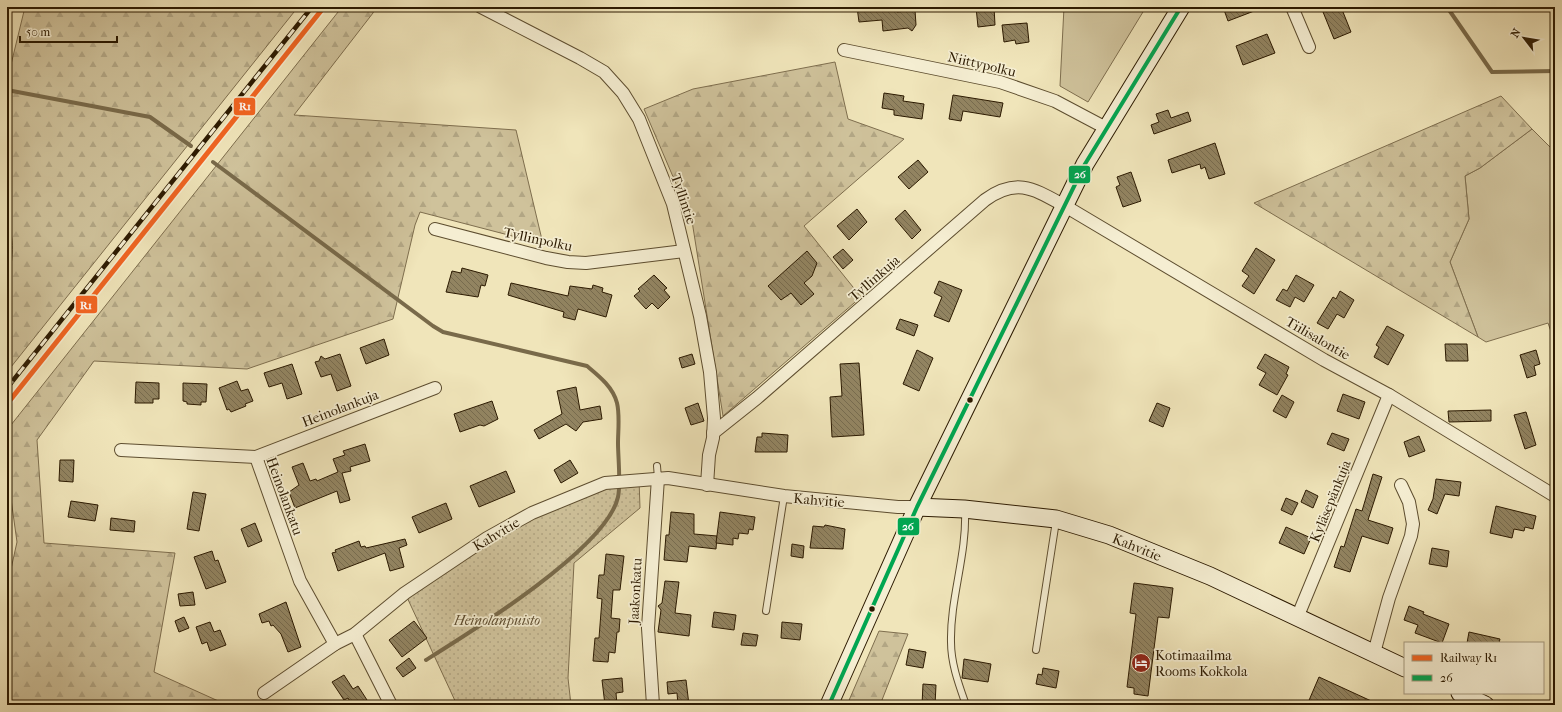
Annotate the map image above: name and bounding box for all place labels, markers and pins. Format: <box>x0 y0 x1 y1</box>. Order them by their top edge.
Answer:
unlabelled marker <box>965 395 975 405</box>
unlabelled marker <box>867 604 877 614</box>
place label: Kotimaailma Rooms Kokkola <box>1155 647 1248 680</box>
hotel icon: Kotimaailma Rooms Kokkola <box>1130 652 1152 674</box>

